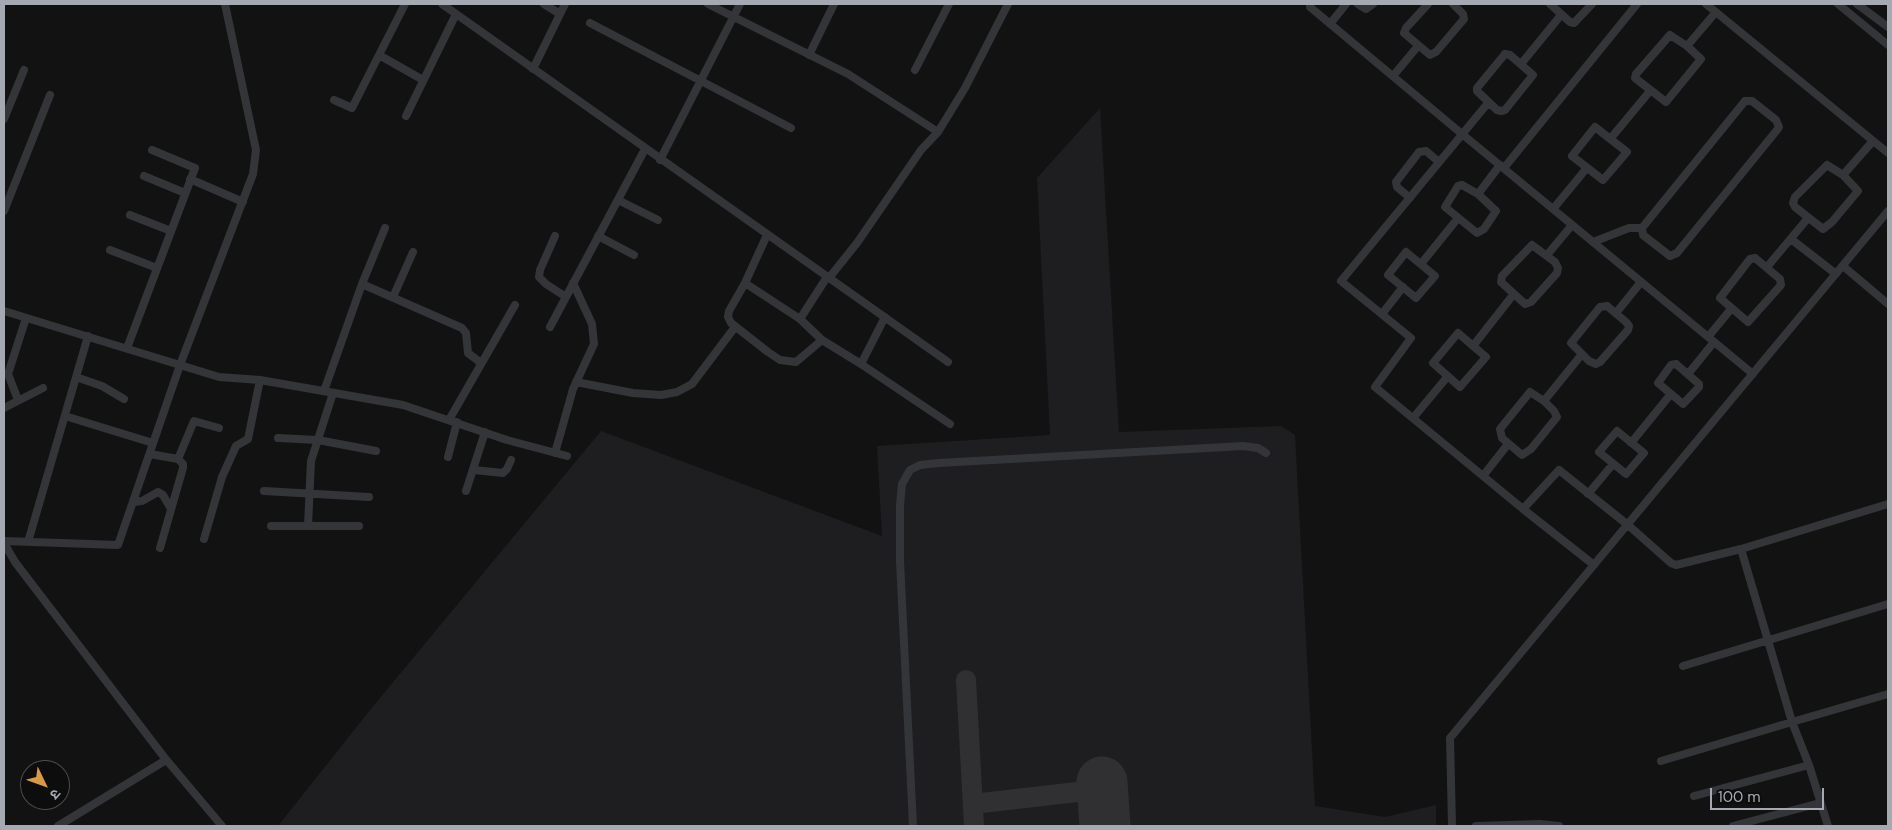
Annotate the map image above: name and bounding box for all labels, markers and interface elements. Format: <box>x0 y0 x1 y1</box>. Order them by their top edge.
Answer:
north arrow <box>20 760 70 810</box>
scale bar <box>1712 778 1826 810</box>
text: उ <box>46 785 65 803</box>
text: 100 m <box>1718 787 1761 807</box>

